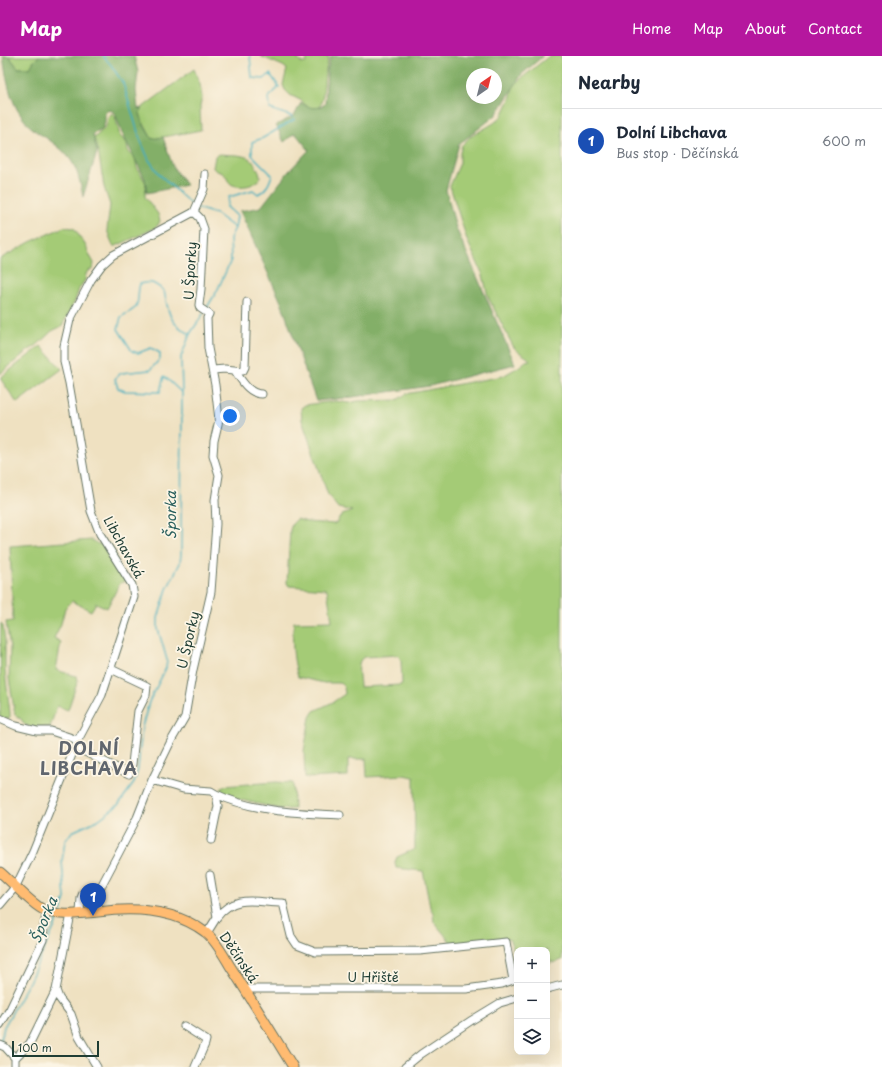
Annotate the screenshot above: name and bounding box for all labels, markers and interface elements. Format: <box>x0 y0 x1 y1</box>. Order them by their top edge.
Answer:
text: Map <box>20 14 62 42</box>
text: Home <box>632 18 671 39</box>
text: Map <box>693 18 723 39</box>
text: About <box>745 18 786 39</box>
text: Contact <box>808 18 862 39</box>
north arrow <box>466 68 502 104</box>
text: Nearby <box>578 69 640 95</box>
text: Dolní Libchava <box>616 120 727 143</box>
text: 1 <box>588 131 594 150</box>
text: 600 m <box>822 131 866 150</box>
text: Bus stop · Děčínská <box>616 143 739 162</box>
street label: U Šporky <box>178 241 201 301</box>
your location <box>220 406 240 426</box>
water label: Šporka <box>160 490 181 539</box>
street label: Libchavská <box>100 512 150 582</box>
street label: U Šporky <box>172 609 203 671</box>
district label: DOLNÍ LIBCHAVA <box>40 735 138 781</box>
pin: 1 <box>80 883 106 916</box>
water label: Šporka <box>25 892 63 946</box>
street label: Děčínská <box>215 927 264 987</box>
map controls <box>514 947 550 1055</box>
button: + <box>514 947 550 983</box>
street label: U Hřiště <box>347 967 399 986</box>
button: − <box>514 983 550 1019</box>
button: layers <box>514 1019 550 1055</box>
scale bar <box>12 1039 99 1058</box>
text: 100 m <box>18 1039 52 1056</box>

